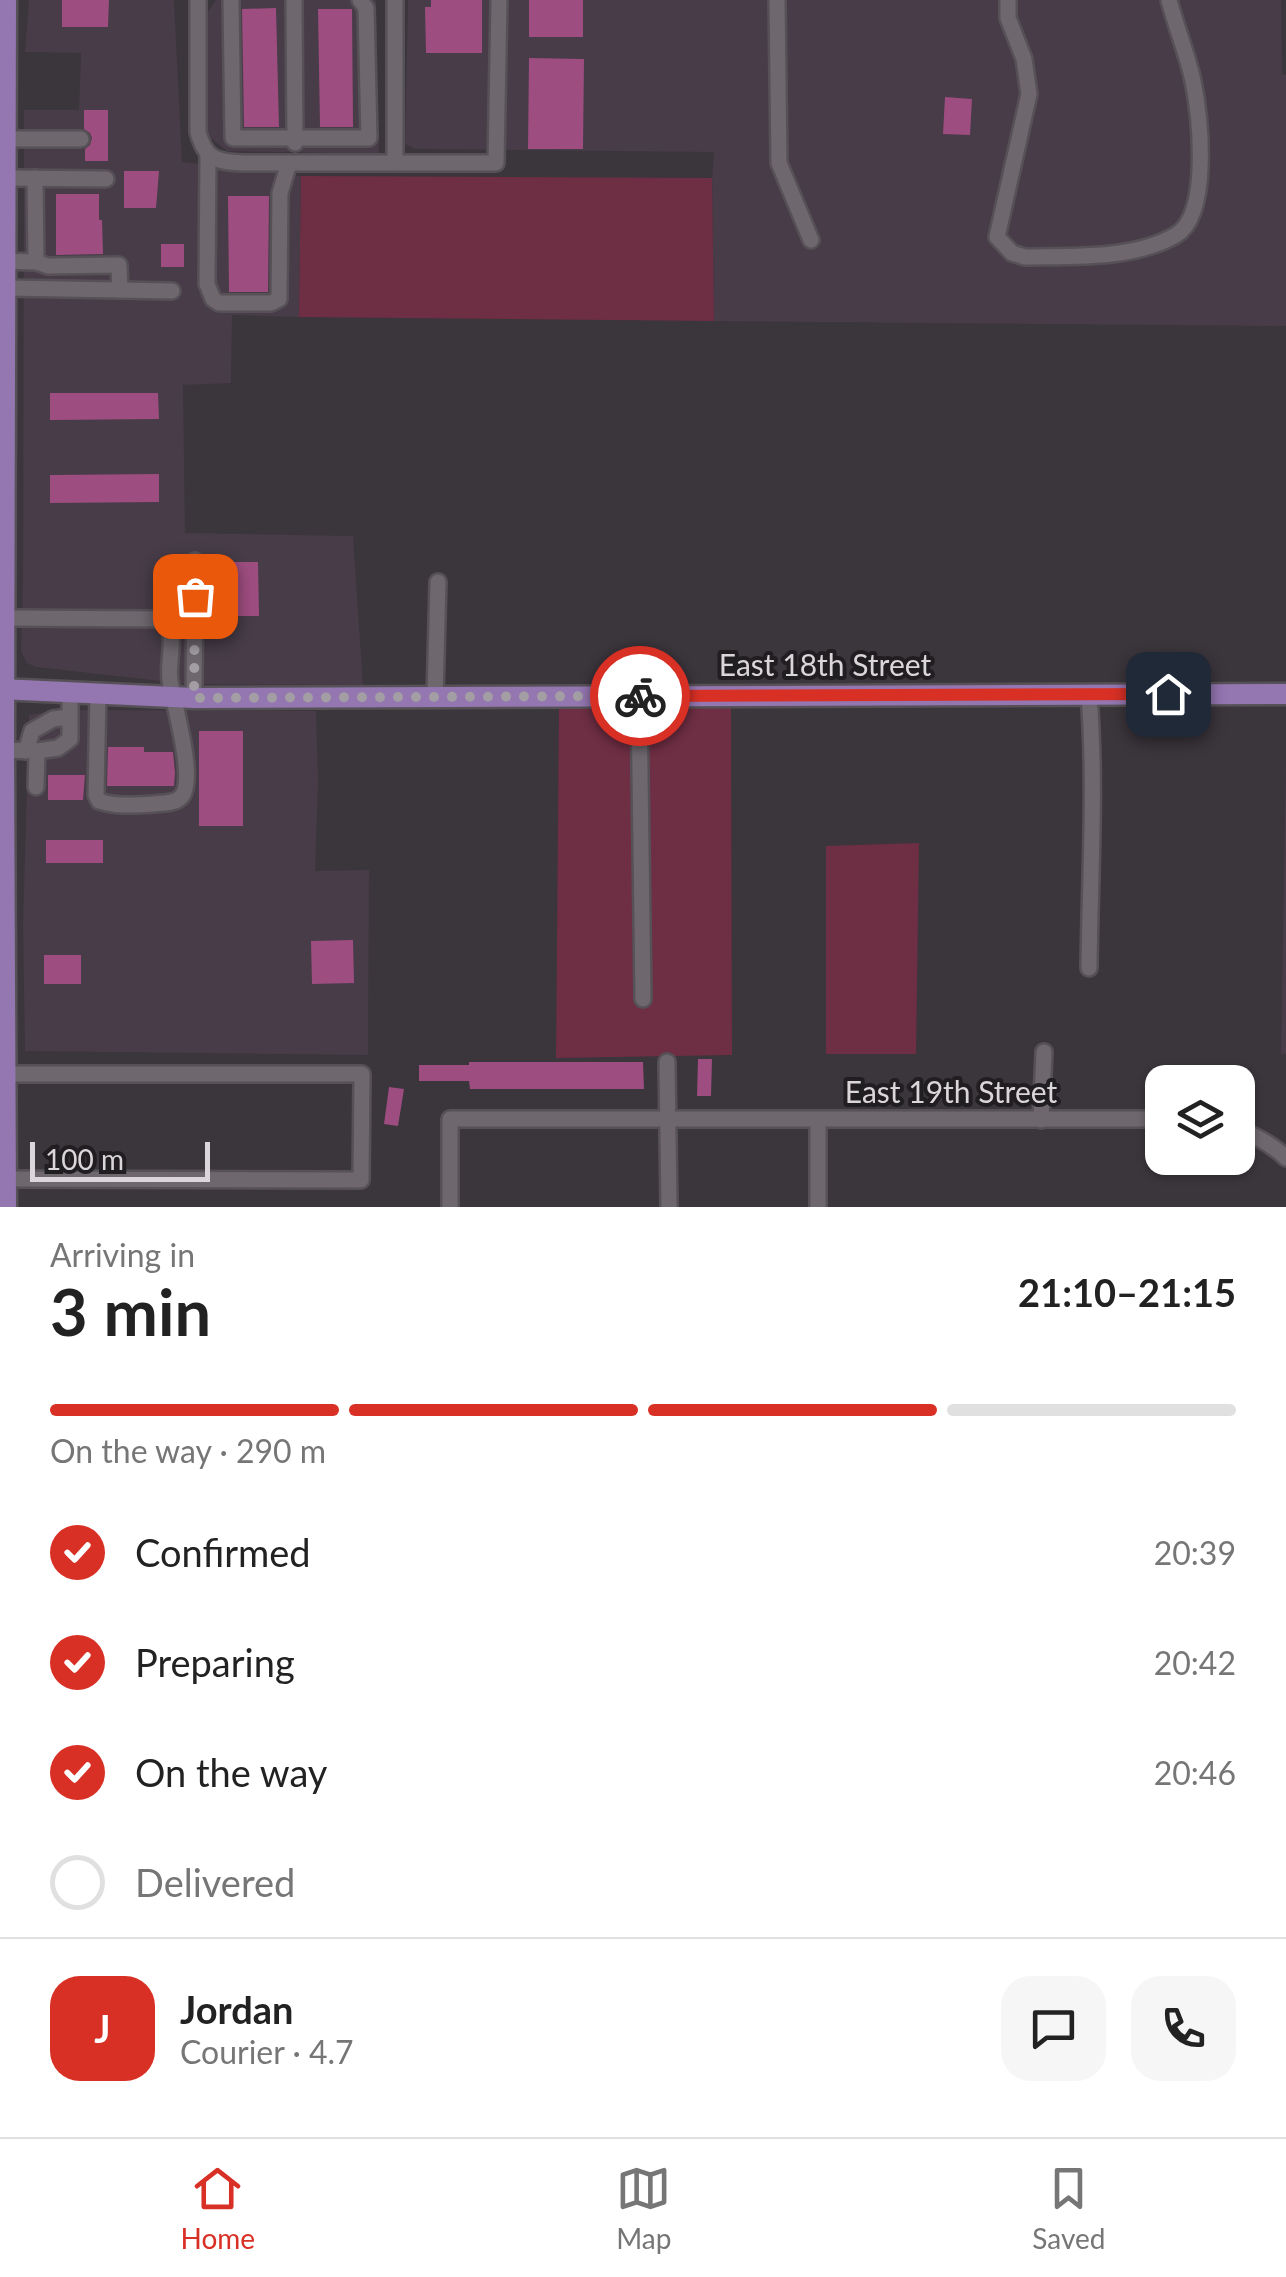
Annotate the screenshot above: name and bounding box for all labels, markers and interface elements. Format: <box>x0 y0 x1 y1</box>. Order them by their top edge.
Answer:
pin <box>153 554 238 639</box>
icon: bag <box>168 569 223 624</box>
courier <box>590 646 690 746</box>
street label: East 18th Street <box>719 646 931 682</box>
pin <box>1126 652 1211 737</box>
icon: home <box>1141 667 1196 722</box>
icon: bike <box>613 669 668 724</box>
map controls <box>1145 1065 1255 1175</box>
button: layers <box>1145 1065 1255 1175</box>
street label: East 19th Street <box>845 1073 1057 1109</box>
scale bar <box>30 1137 210 1182</box>
text: 100 m <box>45 1142 124 1176</box>
text: Arriving in <box>50 1235 195 1274</box>
text: 21:10–21:15 <box>1018 1269 1236 1315</box>
text: 3 min <box>50 1272 211 1350</box>
text: On the way · 290 m <box>50 1431 326 1470</box>
icon: check <box>50 1525 105 1580</box>
text: Confirmed <box>135 1529 311 1575</box>
text: 20:39 <box>1154 1533 1236 1572</box>
icon: check <box>50 1635 105 1690</box>
text: Preparing <box>135 1639 295 1685</box>
text: 20:42 <box>1154 1643 1236 1682</box>
icon: check <box>50 1745 105 1800</box>
text: On the way <box>135 1749 327 1795</box>
text: 20:46 <box>1154 1753 1236 1792</box>
text: Delivered <box>135 1859 295 1905</box>
button: chat <box>1001 1976 1106 2081</box>
button: phone <box>1131 1976 1236 2081</box>
text: Jordan <box>180 1986 293 2032</box>
text: J <box>94 2005 111 2051</box>
text: Courier · 4.7 <box>180 2032 354 2071</box>
tab: Home <box>181 2161 255 2255</box>
tab: Map <box>616 2161 671 2255</box>
tab: Saved <box>1032 2161 1105 2255</box>

